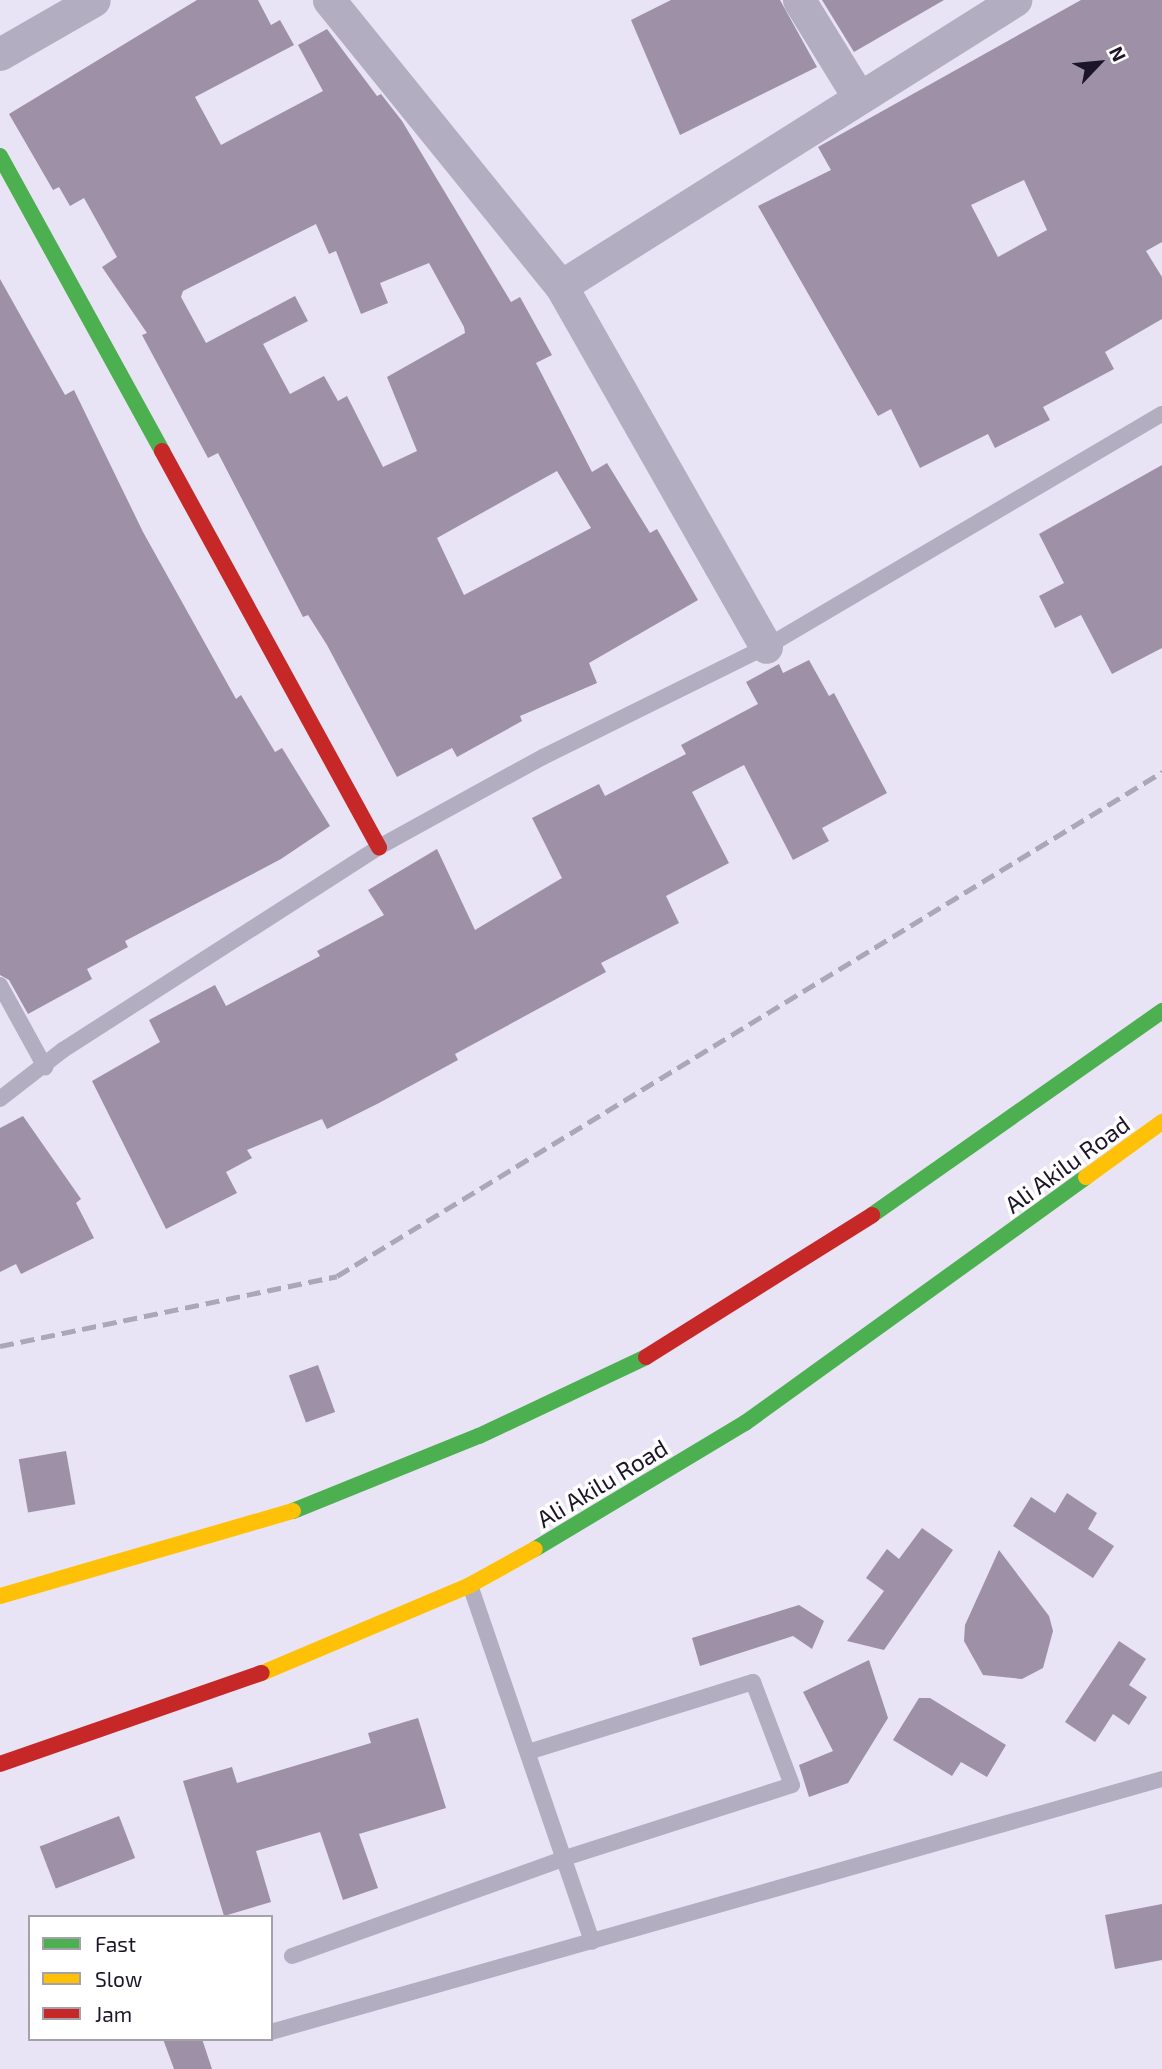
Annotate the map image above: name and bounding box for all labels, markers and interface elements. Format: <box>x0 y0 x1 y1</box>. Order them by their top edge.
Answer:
north arrow <box>1064 28 1134 98</box>
text: N <box>1105 42 1132 65</box>
street label: Ali Akilu Road <box>999 1109 1135 1219</box>
street label: Ali Akilu Road <box>531 1433 673 1533</box>
legend <box>28 1915 273 2041</box>
text: Fast <box>95 1931 136 1956</box>
text: Slow <box>95 1966 142 1991</box>
text: Jam <box>95 2001 132 2026</box>

